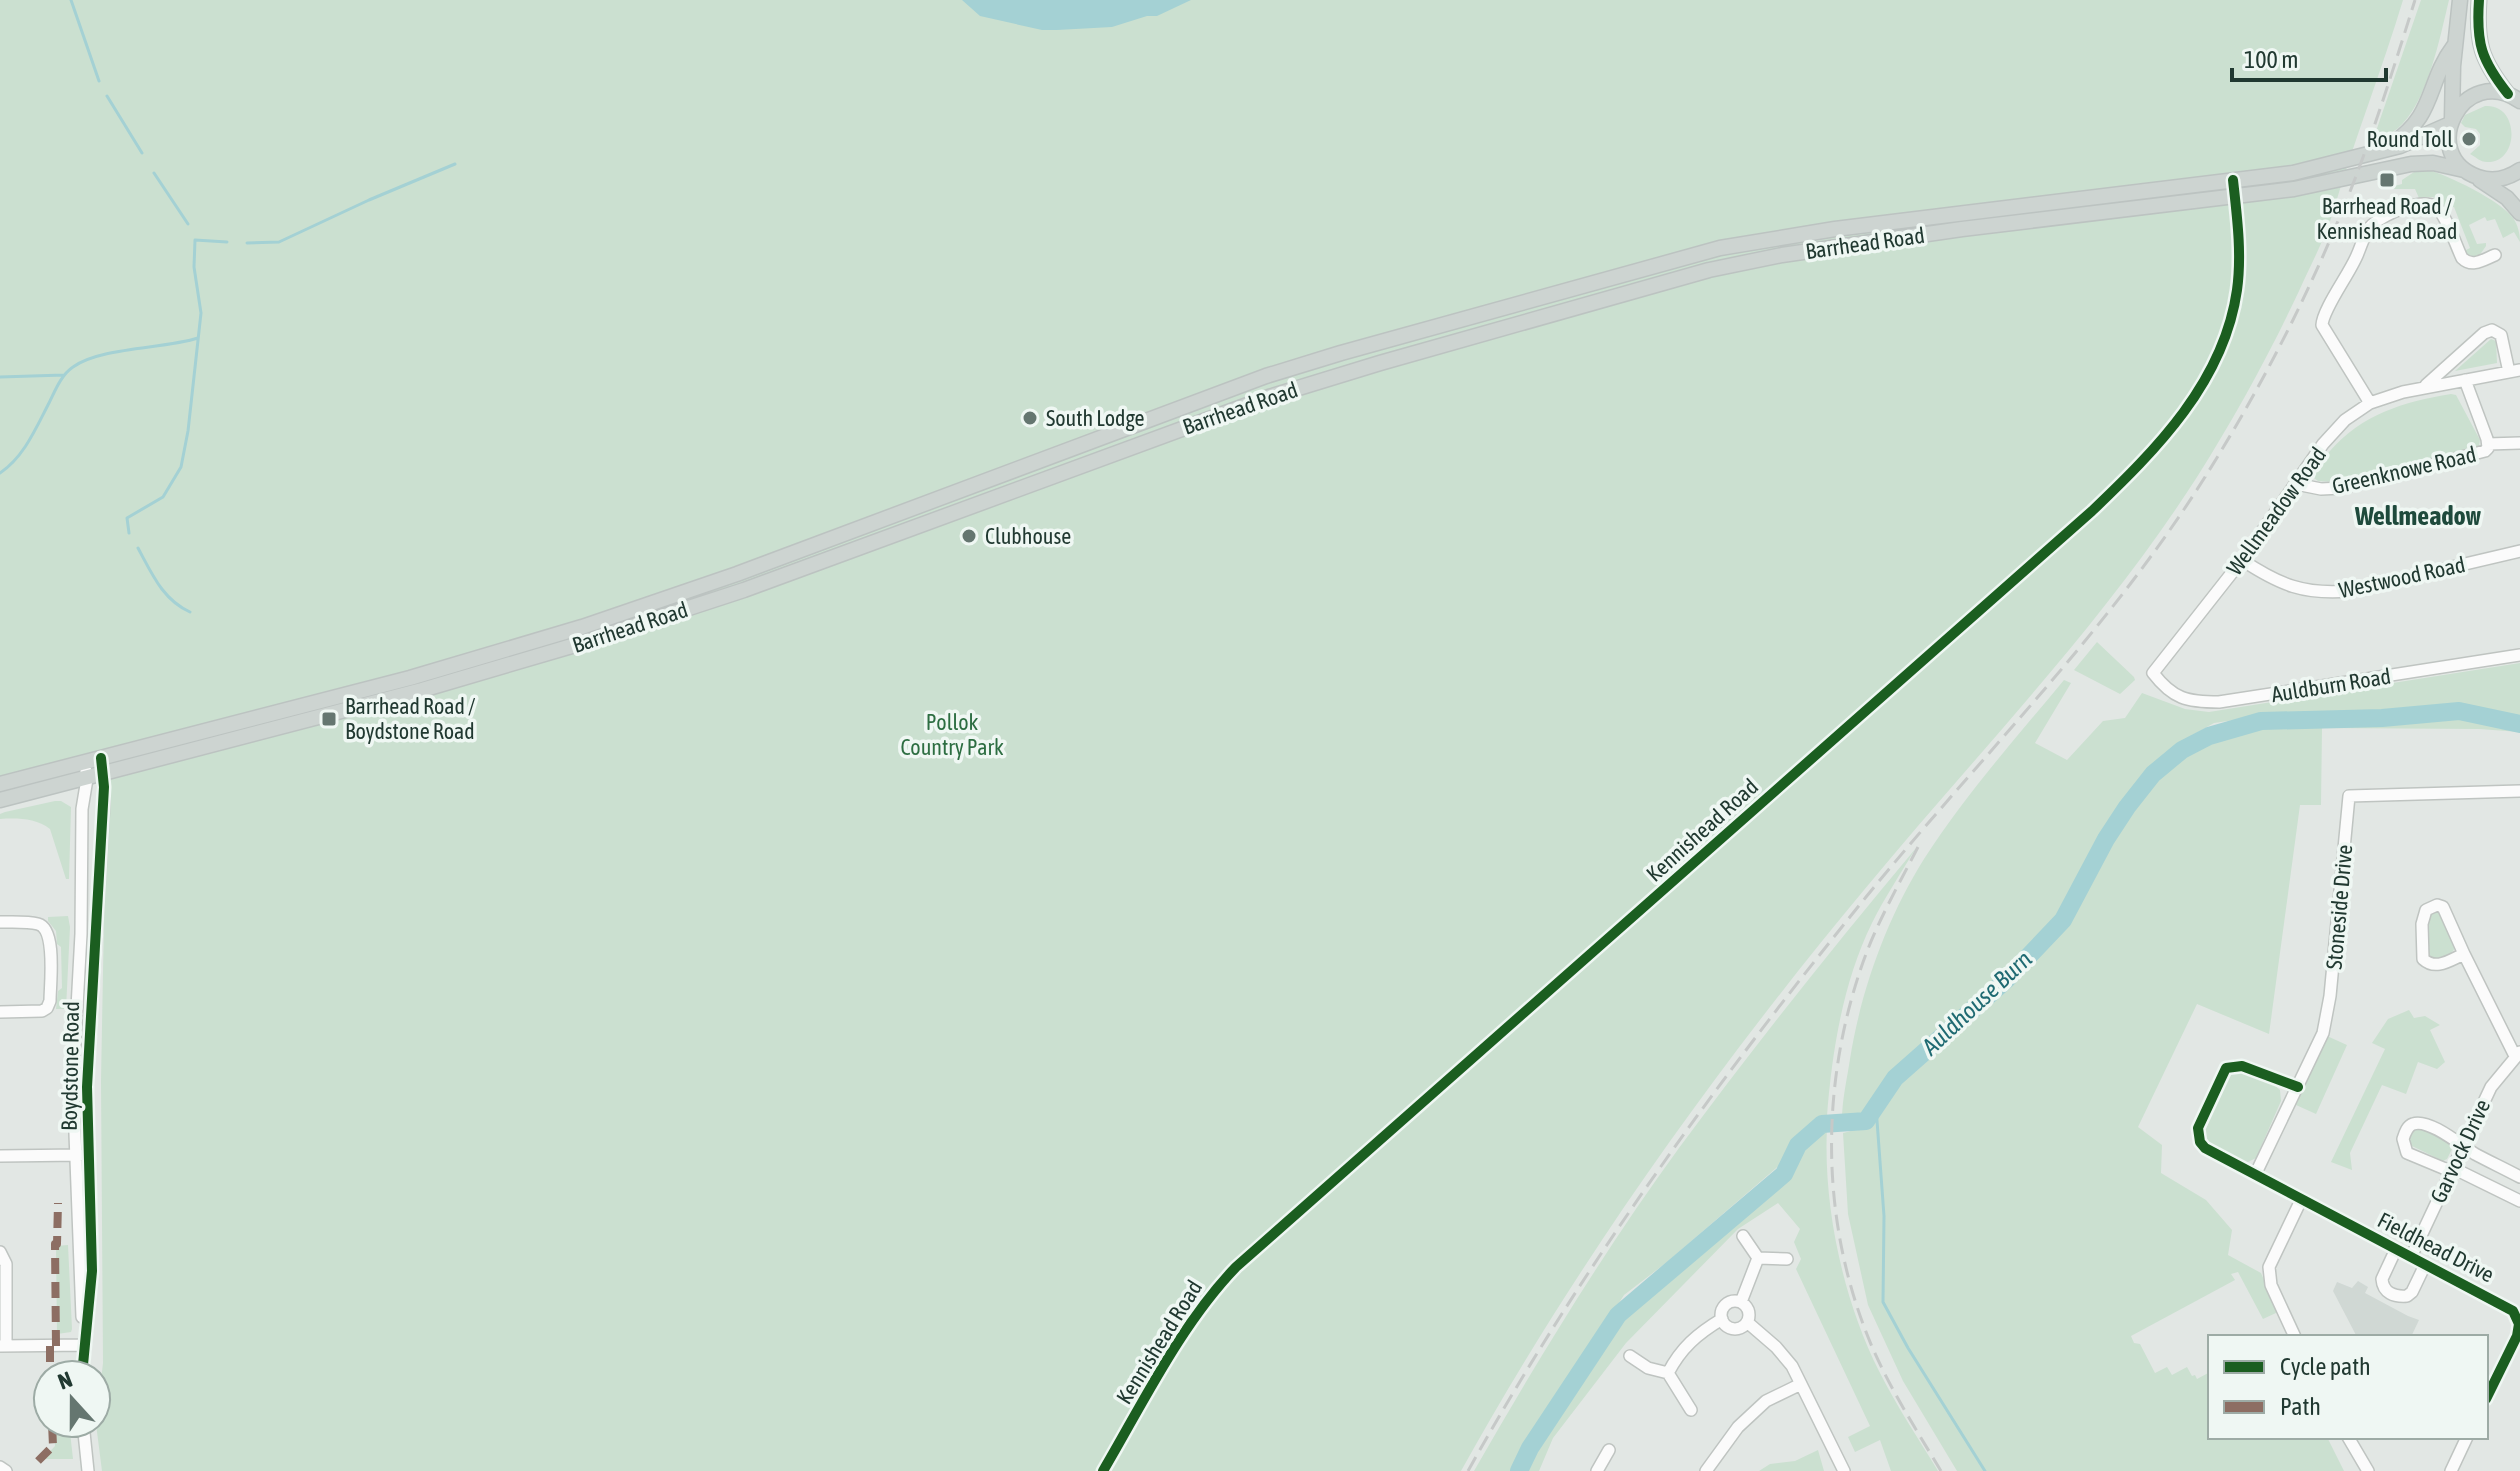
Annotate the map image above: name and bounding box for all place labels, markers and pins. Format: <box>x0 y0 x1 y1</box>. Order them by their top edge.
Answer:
place label: Round Toll <box>2367 126 2453 152</box>
marker: Round Toll <box>2460 130 2478 148</box>
marker: Barrhead Road / Kennishead Road <box>2378 171 2396 189</box>
place label: Barrhead Road / Kennishead Road <box>2317 193 2457 244</box>
place label: South Lodge <box>1046 405 1145 431</box>
marker: South Lodge <box>1021 409 1039 427</box>
place label: Clubhouse <box>985 523 1071 549</box>
marker: Clubhouse <box>960 527 978 545</box>
place label: Barrhead Road / Boydstone Road <box>345 693 475 744</box>
marker: Barrhead Road / Boydstone Road <box>320 710 338 728</box>

